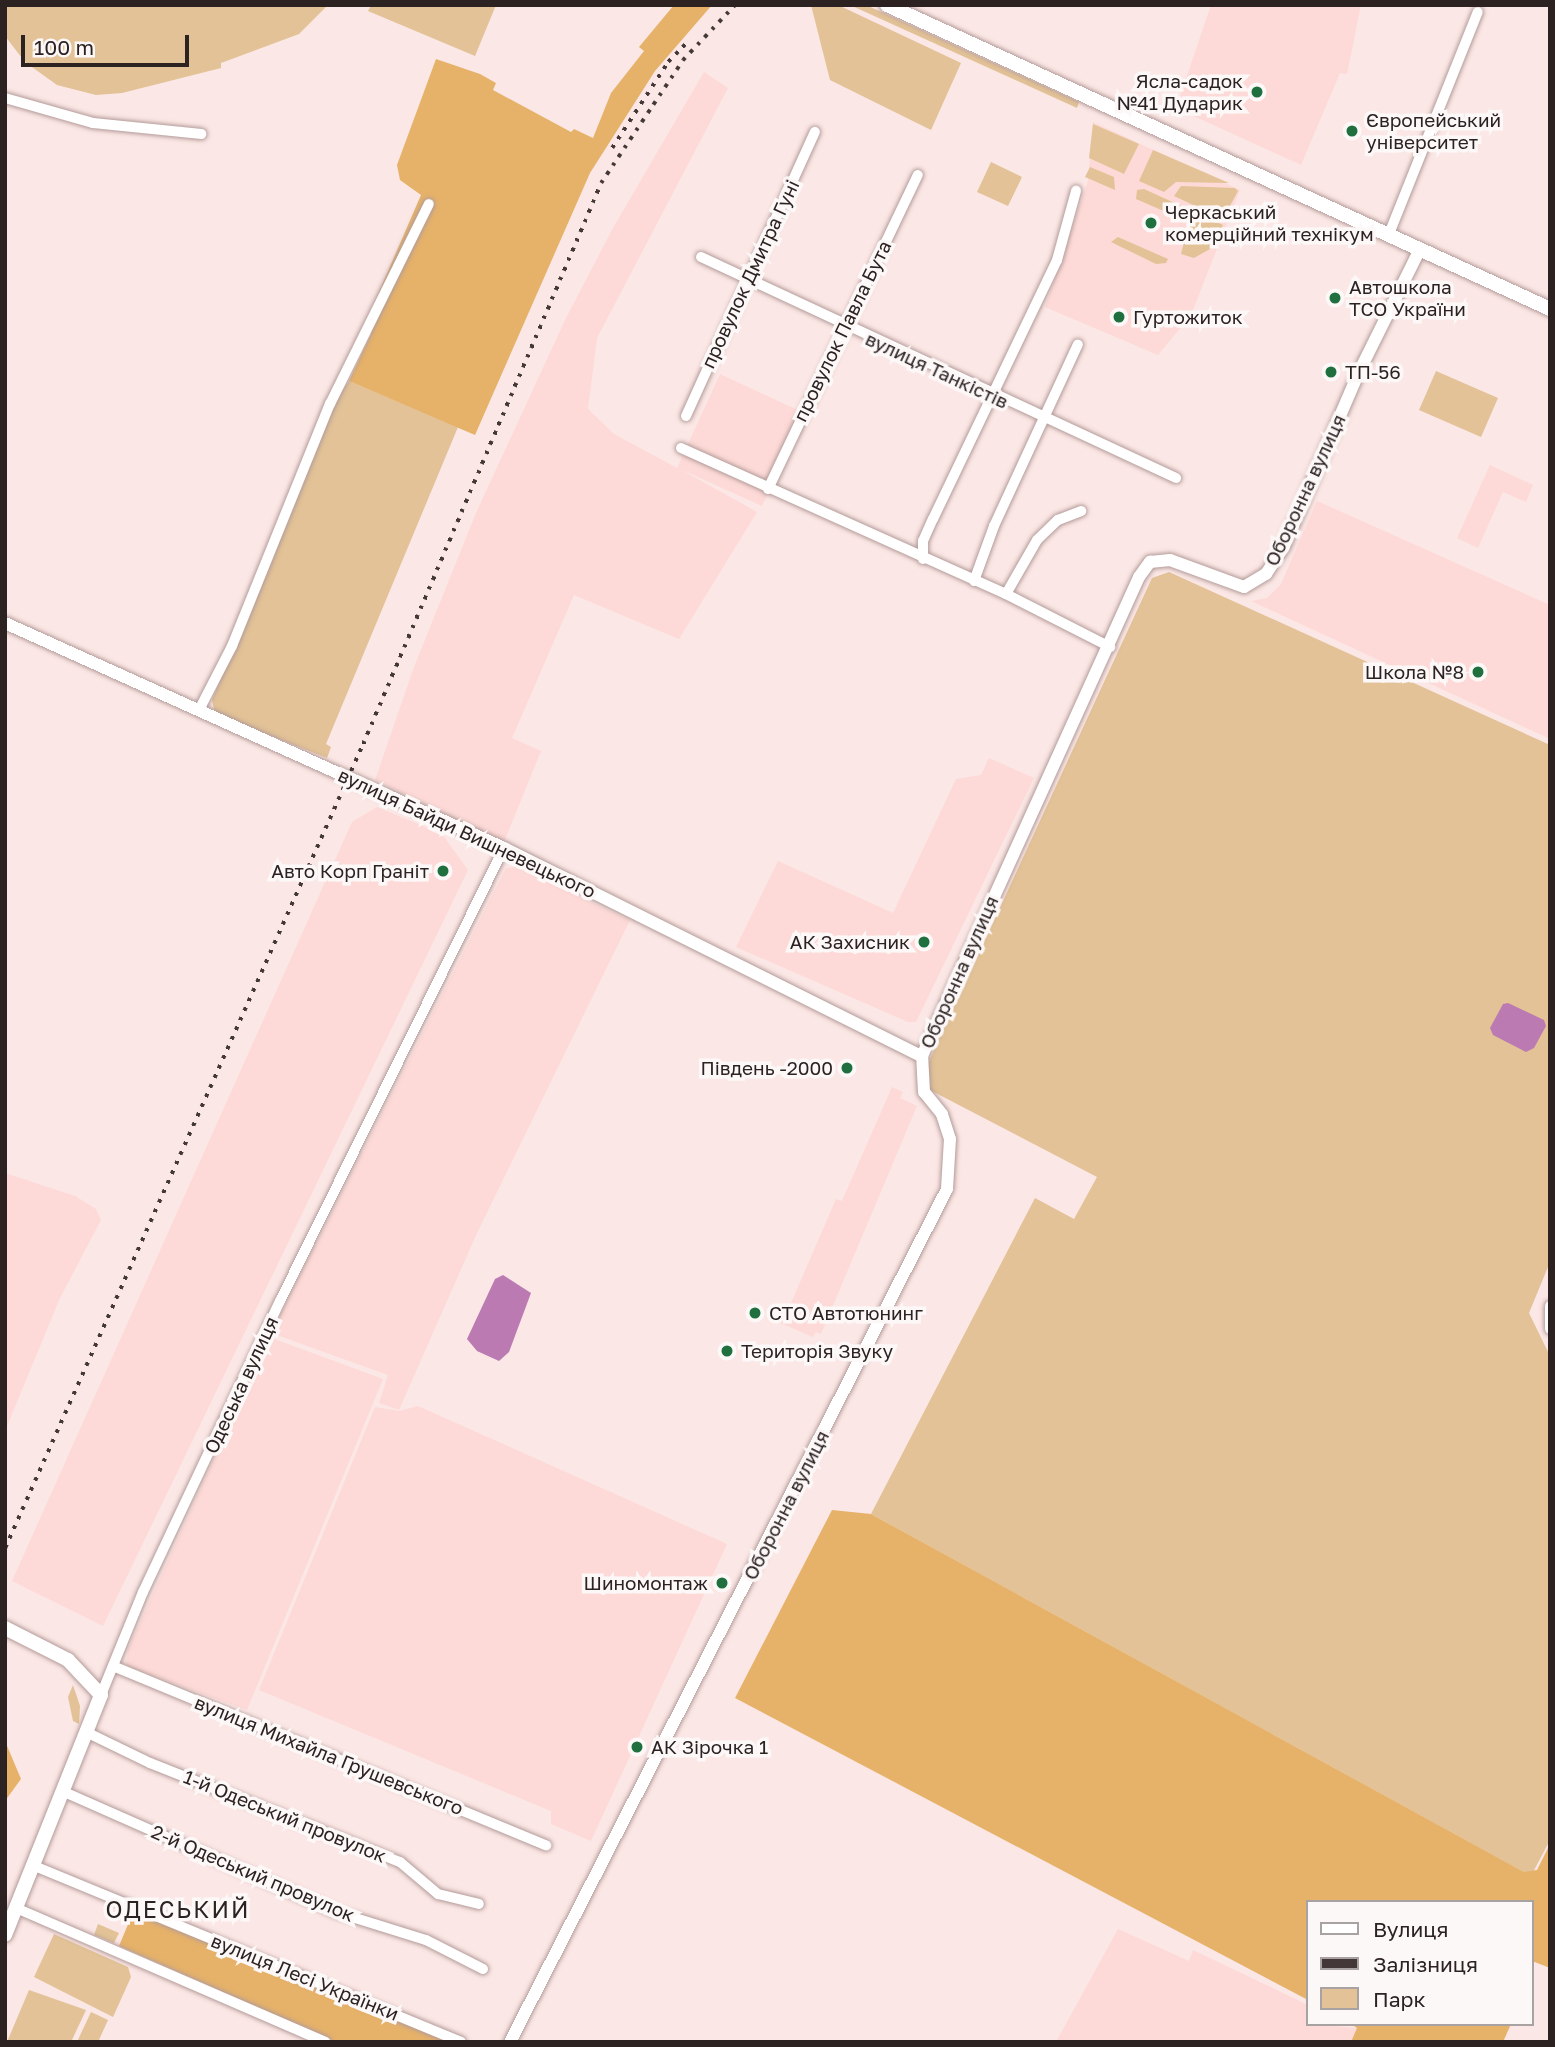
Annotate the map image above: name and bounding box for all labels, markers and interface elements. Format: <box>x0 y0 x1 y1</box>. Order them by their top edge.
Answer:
scale bar <box>24 21 192 65</box>
text: 100 m <box>34 34 94 60</box>
place label: Ясла-садок №41 Дударик <box>1116 70 1243 114</box>
marker: Ясла-садок №41 Дударик <box>1249 84 1265 100</box>
place label: Європейський університет <box>1366 109 1501 153</box>
marker: Європейський університет <box>1344 123 1360 139</box>
street label: провулок Дмитра Гуні <box>696 176 804 372</box>
place label: Черкаський комерційний технікум <box>1165 201 1374 245</box>
marker: Черкаський комерційний технікум <box>1143 215 1159 231</box>
street label: провулок Павла Бута <box>788 237 896 425</box>
place label: Автошкола ТСО України <box>1349 276 1466 320</box>
marker: Автошкола ТСО України <box>1327 290 1343 306</box>
place label: Гуртожиток <box>1133 306 1243 328</box>
marker: Гуртожиток <box>1111 309 1127 325</box>
street label: вулиця Танкістів <box>862 327 1012 413</box>
place label: ТП-56 <box>1345 361 1401 383</box>
marker: ТП-56 <box>1323 364 1339 380</box>
street label: Оборонна вулиця <box>1260 411 1350 569</box>
place label: Школа №8 <box>1365 661 1464 683</box>
marker: Школа №8 <box>1470 664 1486 680</box>
street label: вулиця Байди Вишневецького <box>335 763 599 903</box>
place label: Авто Корп Граніт <box>271 860 429 882</box>
marker: Авто Корп Граніт <box>435 863 451 879</box>
street label: Оборонна вулиця <box>915 892 1003 1052</box>
place label: АК Захисник <box>790 931 910 953</box>
marker: АК Захисник <box>916 934 932 950</box>
place label: Південь -2000 <box>701 1057 833 1079</box>
marker: Південь -2000 <box>839 1060 855 1076</box>
place label: СТО Автотюнинг <box>769 1302 923 1324</box>
marker: СТО Автотюнинг <box>747 1305 763 1321</box>
street label: Одеська вулиця <box>199 1313 283 1457</box>
place label: Територія Звуку <box>741 1340 893 1362</box>
marker: Територія Звуку <box>719 1343 735 1359</box>
street label: Оборонна вулиця <box>738 1426 834 1584</box>
place label: Шиномонтаж <box>583 1572 708 1594</box>
marker: Шиномонтаж <box>714 1575 730 1591</box>
street label: вулиця Михайла Грушевського <box>191 1691 467 1819</box>
place label: АК Зірочка 1 <box>651 1736 768 1758</box>
marker: АК Зірочка 1 <box>629 1739 645 1755</box>
street label: 1-й Одеський провулок <box>180 1765 390 1867</box>
street label: 2-й Одеський провулок <box>148 1820 358 1926</box>
district label: ОДЕСЬКИЙ <box>107 1895 249 1923</box>
legend <box>1306 1900 1534 2026</box>
text: Вулиця <box>1373 1916 1449 1942</box>
street label: вулиця Лесі Українки <box>208 1929 402 2025</box>
text: Залізниця <box>1373 1951 1478 1977</box>
text: Парк <box>1373 1986 1426 2012</box>

